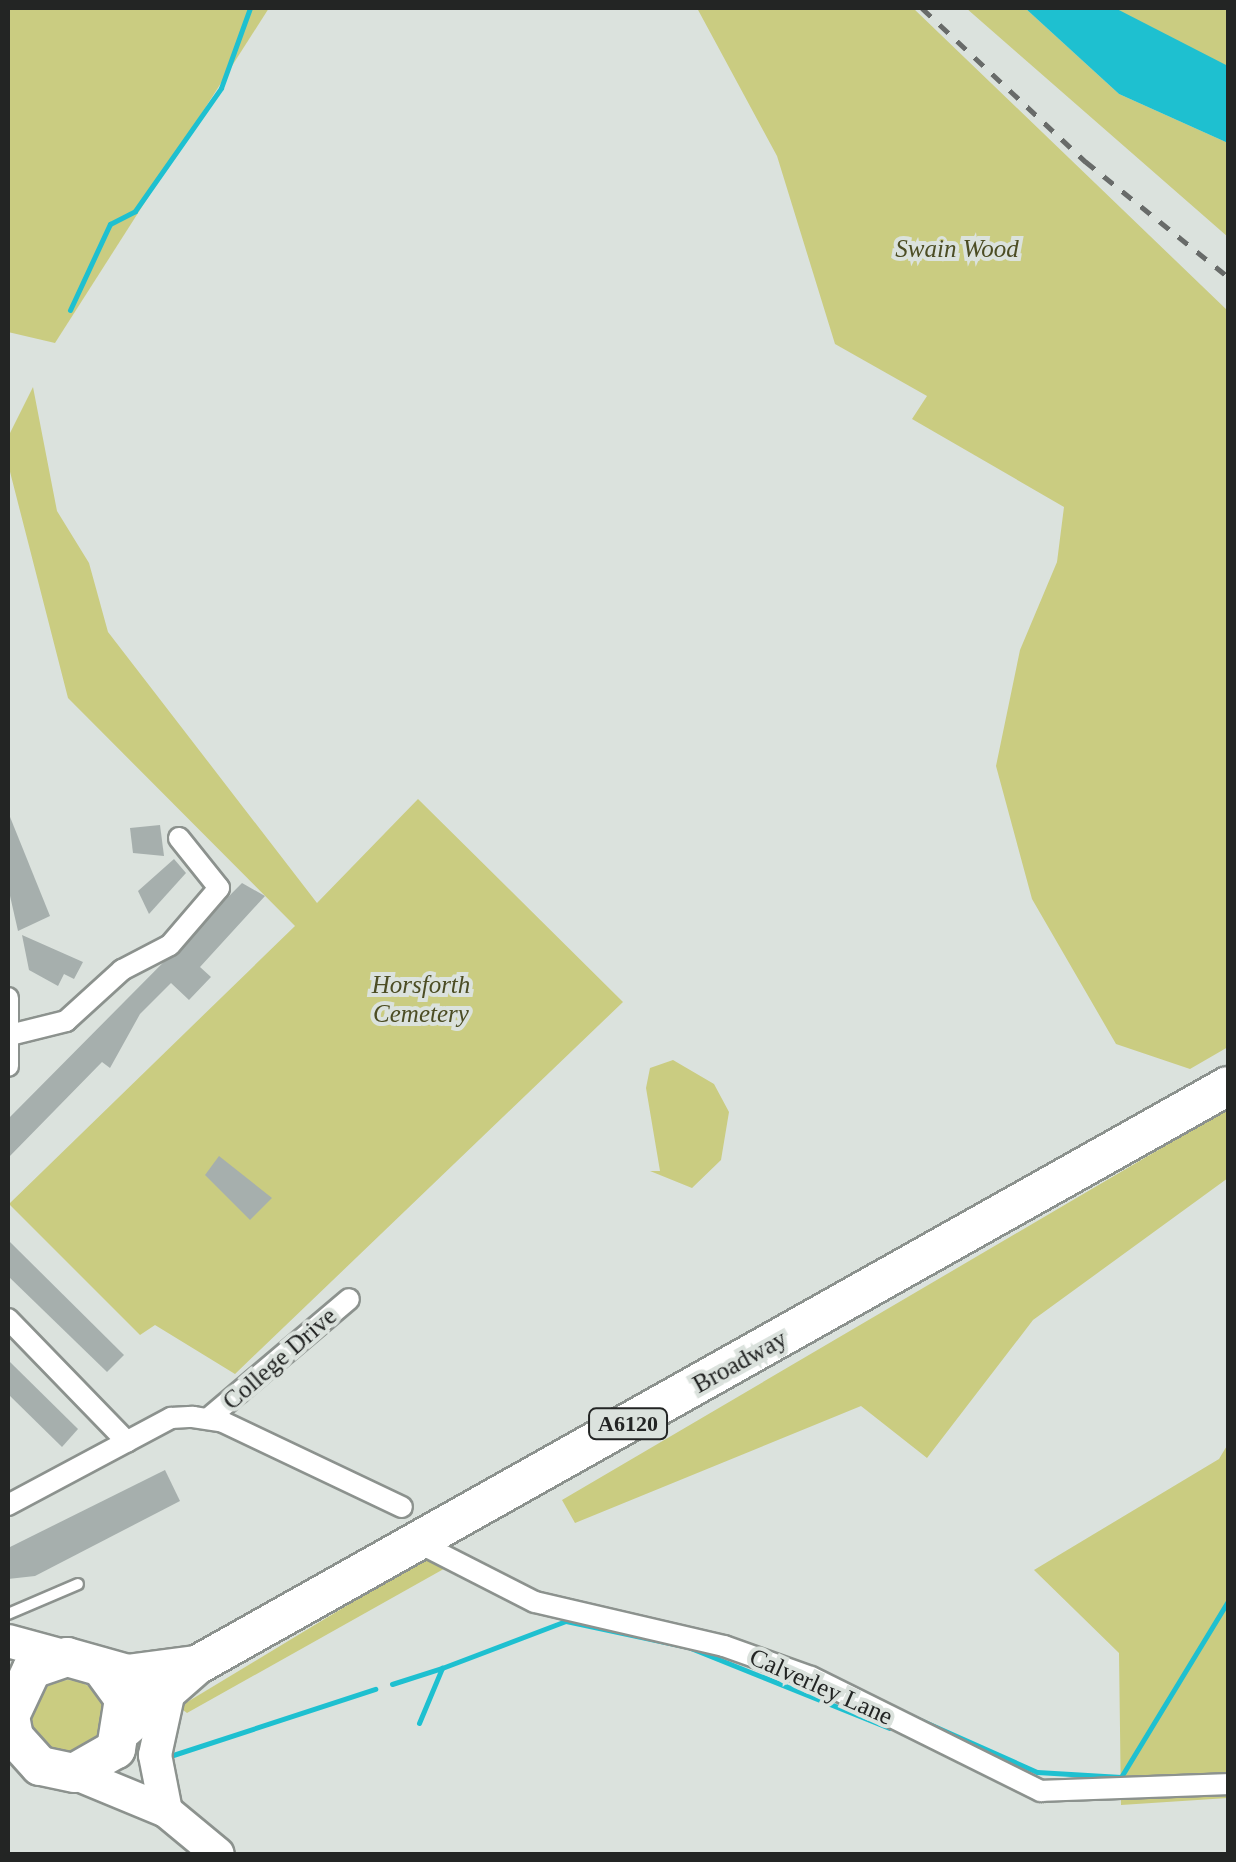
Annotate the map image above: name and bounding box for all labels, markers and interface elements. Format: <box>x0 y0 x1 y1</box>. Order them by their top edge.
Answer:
park label: Swain Wood <box>895 234 1019 264</box>
park label: Horsforth Cemetery <box>372 971 470 1030</box>
street label: College Drive <box>217 1301 343 1417</box>
street label: Broadway <box>688 1324 792 1400</box>
road number: A6120 <box>588 1407 668 1441</box>
street label: Calverley Lane <box>745 1642 897 1732</box>

